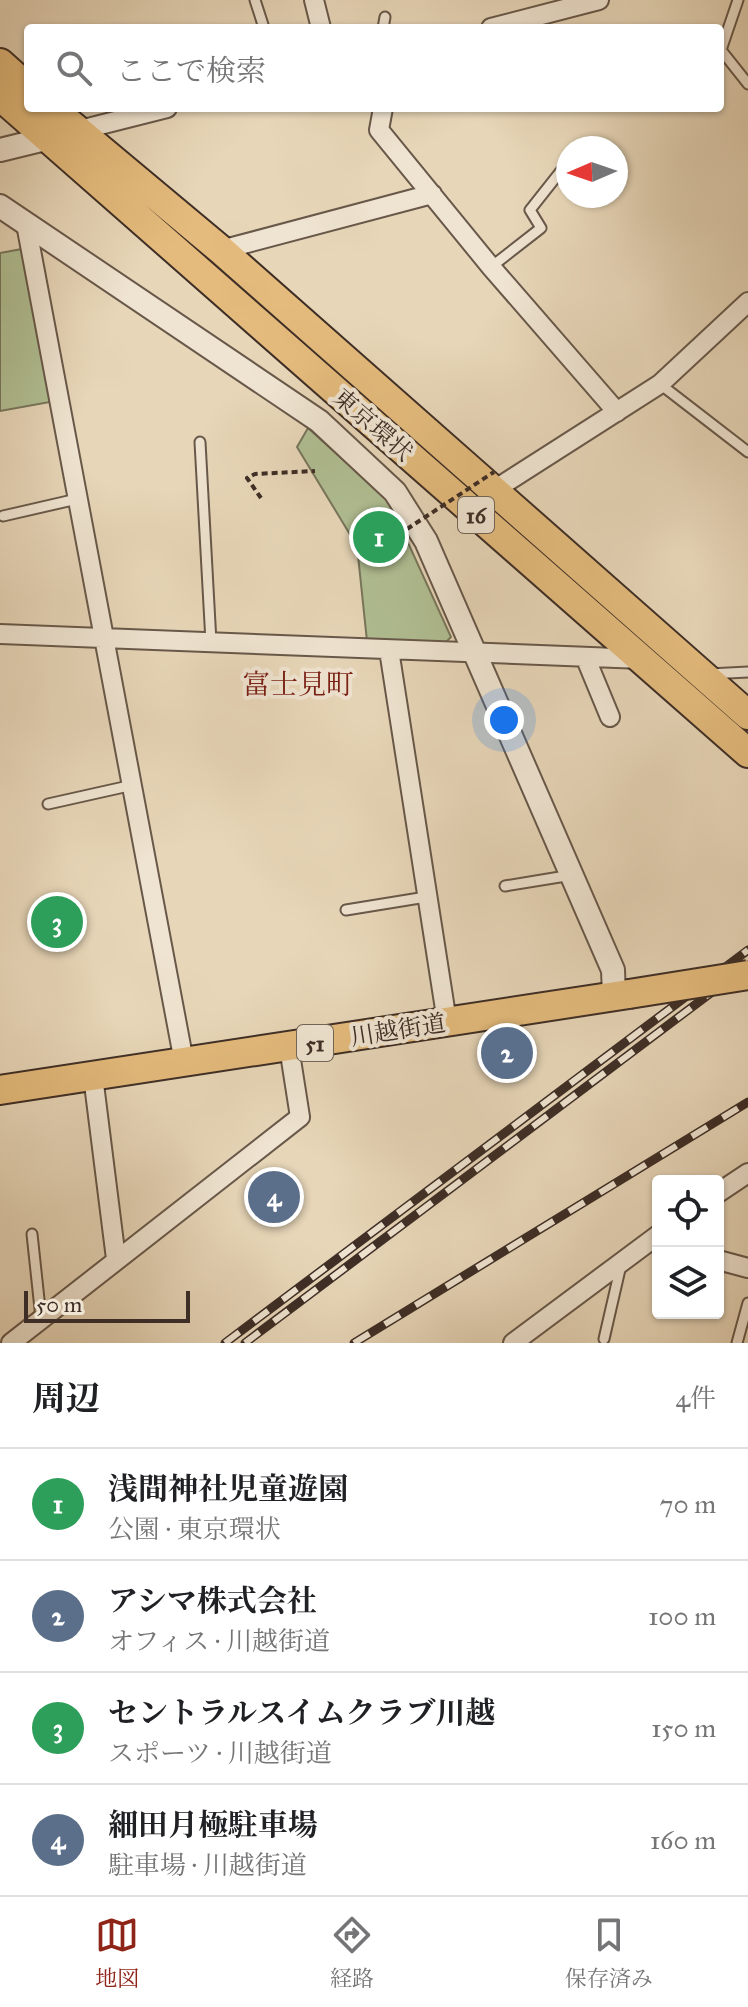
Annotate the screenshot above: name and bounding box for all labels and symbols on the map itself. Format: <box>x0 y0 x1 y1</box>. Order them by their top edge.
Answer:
north arrow <box>556 136 628 208</box>
street label: 東京環状 <box>327 382 419 468</box>
road number: 16 <box>458 497 494 533</box>
pin: 1 <box>353 507 405 567</box>
district label: 富士見町 <box>242 667 354 702</box>
your location <box>484 700 524 740</box>
pin: 3 <box>31 892 83 952</box>
street label: 川越街道 <box>348 1008 448 1052</box>
pin: 2 <box>481 1023 533 1083</box>
road number: 51 <box>297 1025 333 1061</box>
pin: 4 <box>248 1167 300 1227</box>
scale bar <box>24 1287 190 1323</box>

